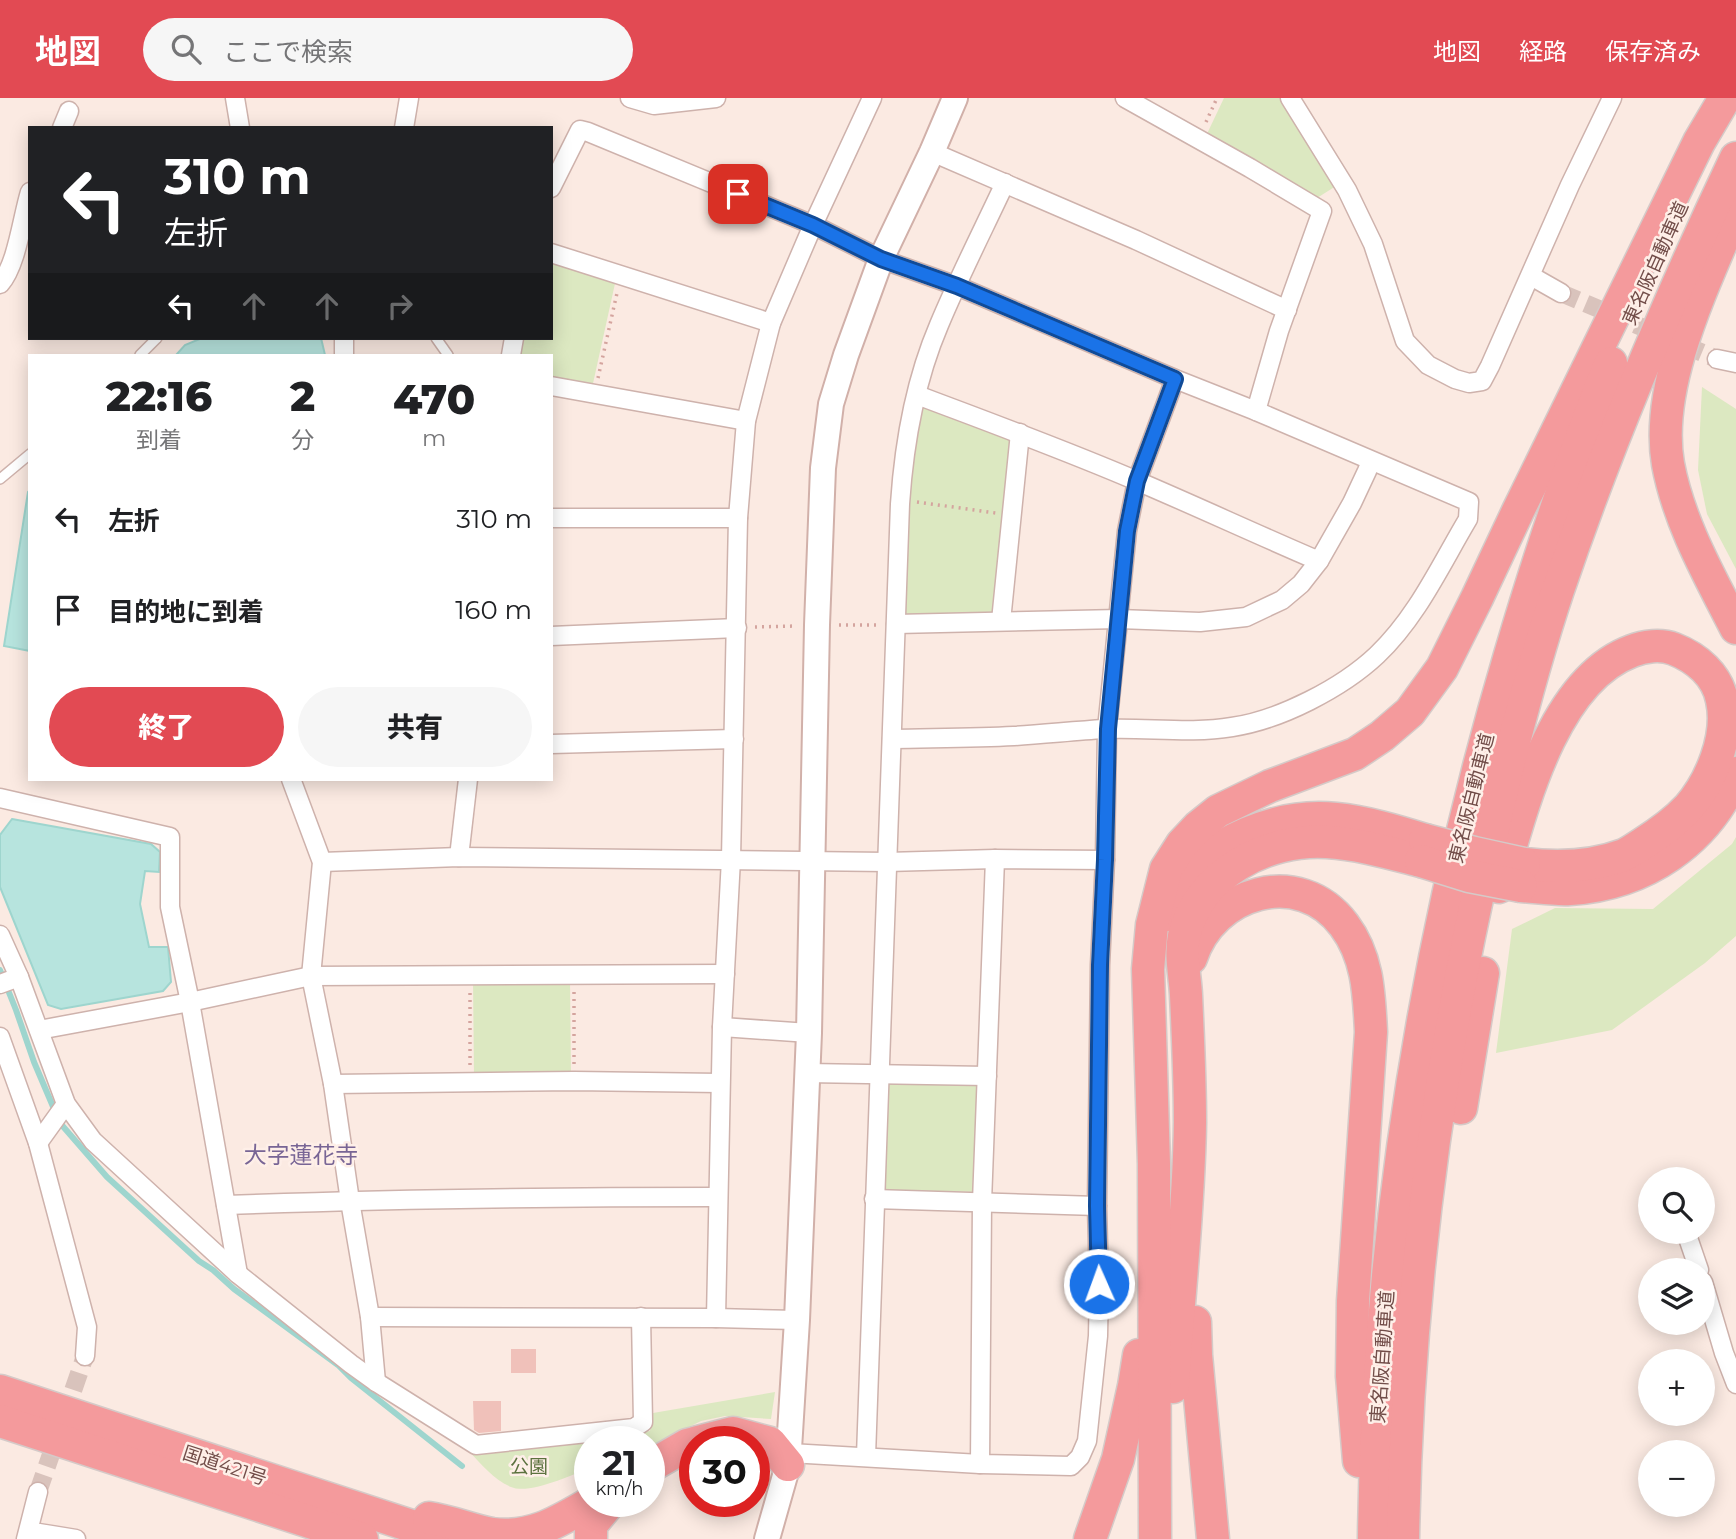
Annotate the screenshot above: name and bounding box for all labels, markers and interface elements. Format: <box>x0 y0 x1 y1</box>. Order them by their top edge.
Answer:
search box <box>143 18 633 81</box>
icon: search <box>167 30 205 68</box>
text: 地図 <box>35 31 101 71</box>
text: ここで検索 <box>223 36 353 68</box>
text: 地図 <box>1433 37 1481 66</box>
text: 経路 <box>1519 37 1567 66</box>
text: 保存済み <box>1605 37 1701 66</box>
text: 310 m <box>164 147 311 206</box>
icon: left <box>49 154 140 245</box>
pin <box>708 164 768 224</box>
icon: arrive <box>719 175 757 213</box>
street label: 東名阪自動車道 <box>1618 198 1693 329</box>
text: 左折 <box>164 213 228 252</box>
icon: left <box>162 287 200 325</box>
icon: ahead <box>235 287 273 325</box>
icon: ahead <box>308 287 346 325</box>
icon: right <box>381 287 419 325</box>
text: 22:16 <box>106 370 212 422</box>
text: 2 <box>290 370 315 422</box>
text: 470 <box>393 373 475 425</box>
text: m <box>422 424 446 452</box>
text: 到着 <box>136 426 182 454</box>
text: 分 <box>291 426 314 454</box>
icon: left <box>49 500 87 538</box>
text: 310 m <box>456 503 532 535</box>
text: 左折 <box>108 505 160 537</box>
icon: arrive <box>49 591 87 629</box>
text: 160 m <box>455 594 532 626</box>
text: 目的地に到着 <box>108 596 264 628</box>
button: 終了 <box>49 687 284 767</box>
button: 共有 <box>298 687 532 767</box>
street label: 東名阪自動車道 <box>1444 731 1499 865</box>
district label: 大字蓮花寺 <box>244 1141 359 1169</box>
map controls <box>1638 1167 1715 1517</box>
button: search <box>1638 1167 1715 1244</box>
position arrow <box>1062 1247 1136 1321</box>
button: layers <box>1638 1258 1715 1335</box>
street label: 東名阪自動車道 <box>1366 1290 1399 1424</box>
button: + <box>1638 1349 1715 1426</box>
speed limit sign: 30 <box>679 1426 770 1517</box>
button: − <box>1638 1440 1715 1517</box>
street label: 国道421号 <box>180 1441 270 1490</box>
text: 21 <box>602 1441 637 1484</box>
park label: 公園 <box>510 1455 548 1478</box>
text: km/h <box>595 1478 644 1500</box>

